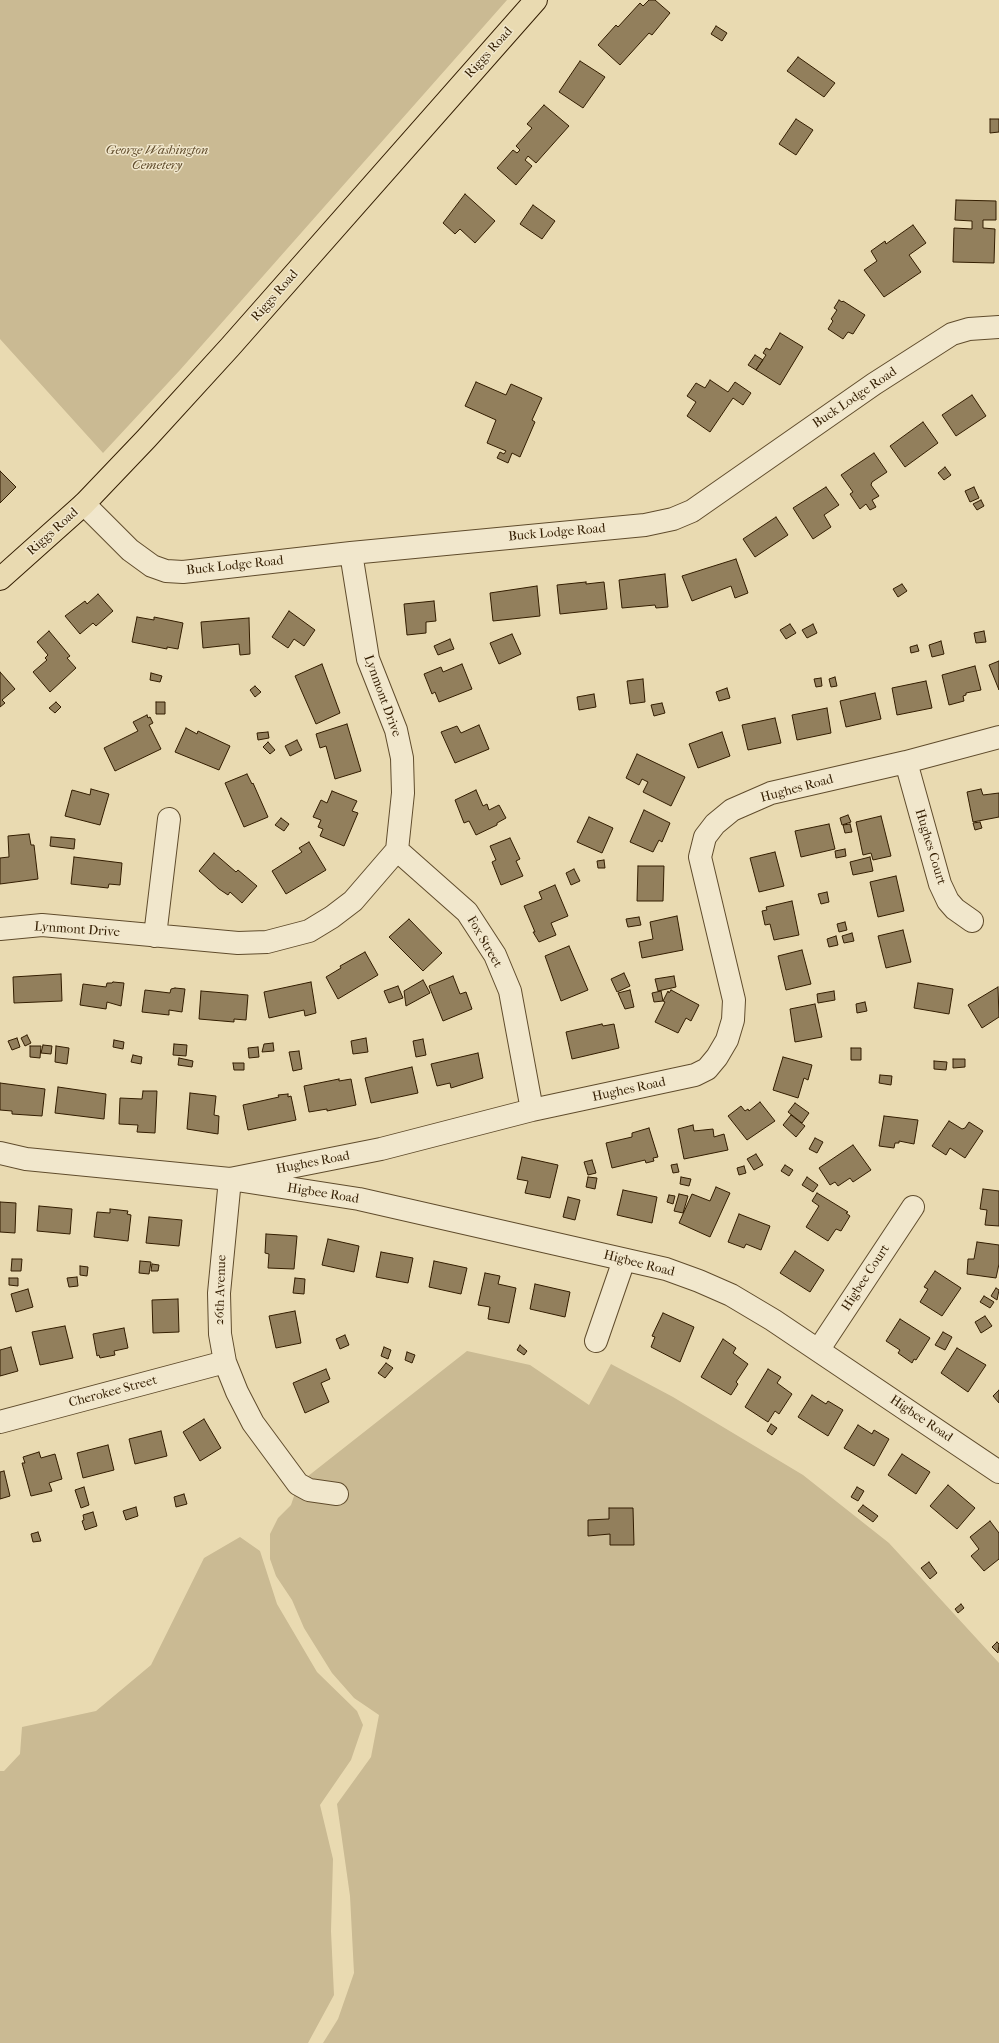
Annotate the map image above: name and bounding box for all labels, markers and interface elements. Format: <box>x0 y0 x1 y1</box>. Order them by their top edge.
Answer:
street label: Riggs Road <box>462 24 516 82</box>
park label: George Washington Cemetery <box>106 143 208 174</box>
street label: Riggs Road <box>248 267 302 325</box>
street label: Buck Lodge Road <box>810 364 900 432</box>
street label: Riggs Road <box>24 505 82 559</box>
street label: Buck Lodge Road <box>508 521 606 545</box>
street label: Buck Lodge Road <box>186 553 284 579</box>
street label: Lynmont Drive <box>360 653 404 739</box>
street label: Hughes Road <box>759 772 835 806</box>
street label: Hughes Court <box>911 807 949 887</box>
street label: Fox Street <box>463 913 505 971</box>
street label: Lynmont Drive <box>34 919 120 941</box>
street label: Hughes Road <box>591 1075 667 1105</box>
street label: Hughes Road <box>275 1148 351 1178</box>
street label: Higbee Road <box>286 1181 360 1207</box>
street label: Higbee Court <box>839 1242 893 1314</box>
street label: Higbee Road <box>602 1248 676 1280</box>
street label: 26th Avenue <box>212 1255 230 1325</box>
street label: Cherokee Street <box>67 1373 159 1411</box>
street label: Higbee Road <box>887 1392 955 1446</box>

